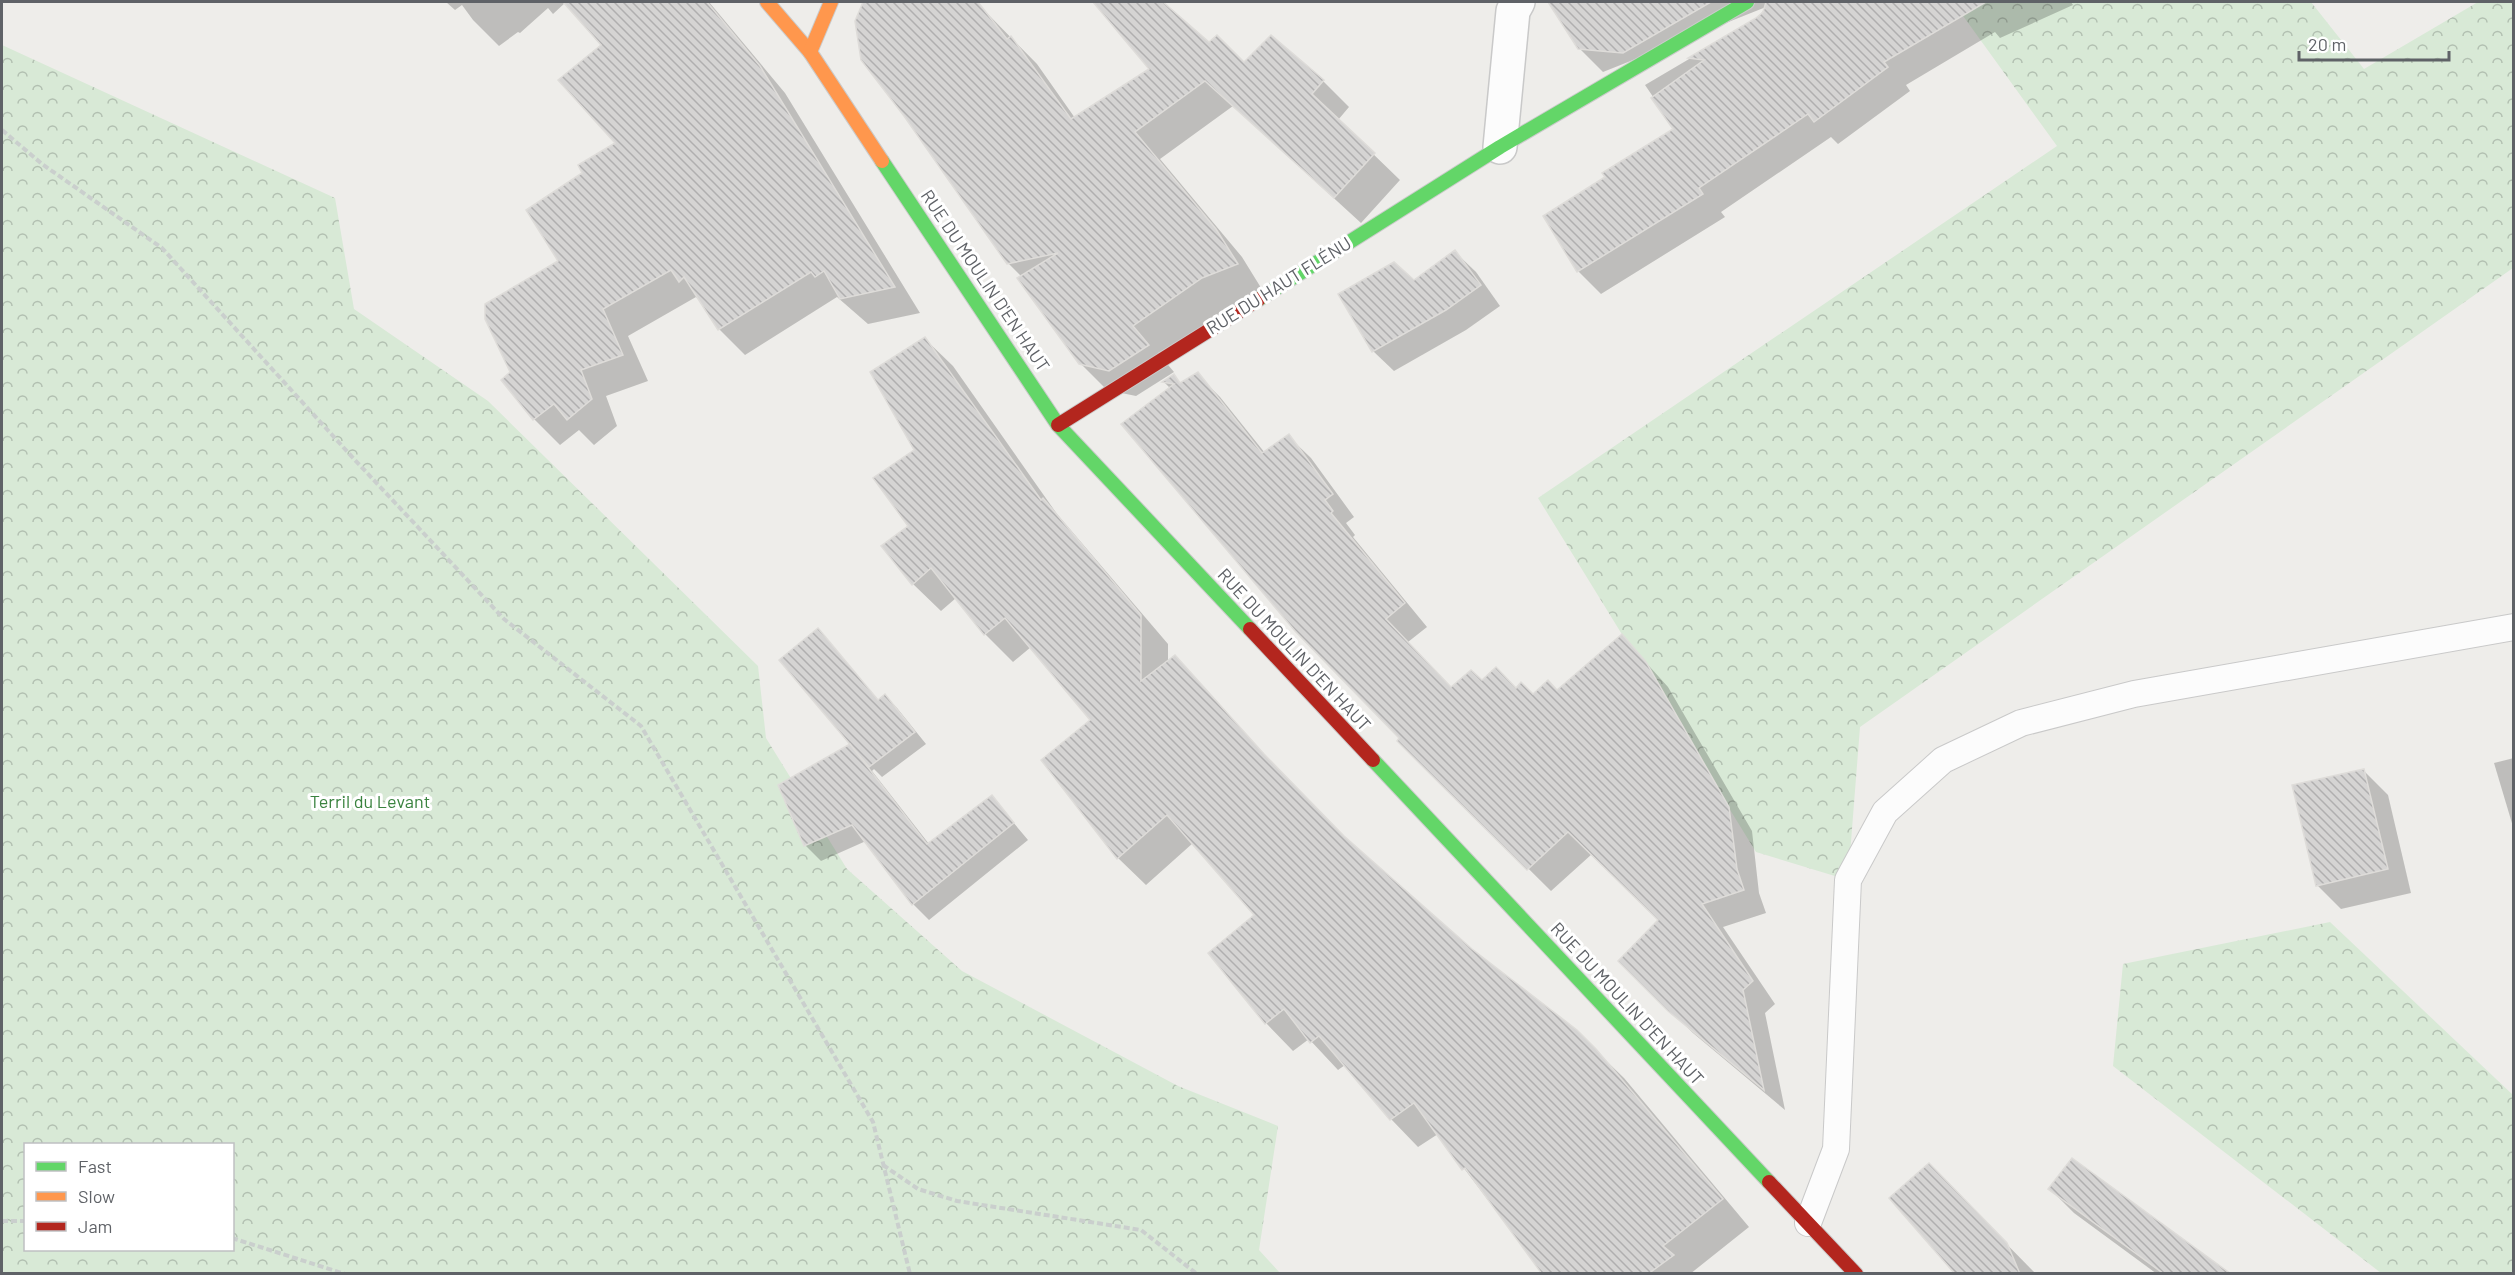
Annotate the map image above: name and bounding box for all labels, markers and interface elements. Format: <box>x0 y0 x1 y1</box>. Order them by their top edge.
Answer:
scale bar <box>2299 24 2449 62</box>
text: 20 m <box>2308 33 2346 55</box>
street label: RUE DU MOULIN D'EN HAUT <box>917 185 1055 376</box>
street label: RUE DU HAUT FLÉNU <box>1202 232 1355 339</box>
street label: RUE DU MOULIN D'EN HAUT <box>1213 563 1376 735</box>
park label: Terril du Levant <box>310 790 430 812</box>
street label: RUE DU MOULIN D'EN HAUT <box>1546 917 1709 1089</box>
legend <box>24 1143 234 1251</box>
text: Fast <box>78 1155 112 1177</box>
text: Slow <box>78 1185 115 1207</box>
text: Jam <box>78 1215 112 1237</box>

